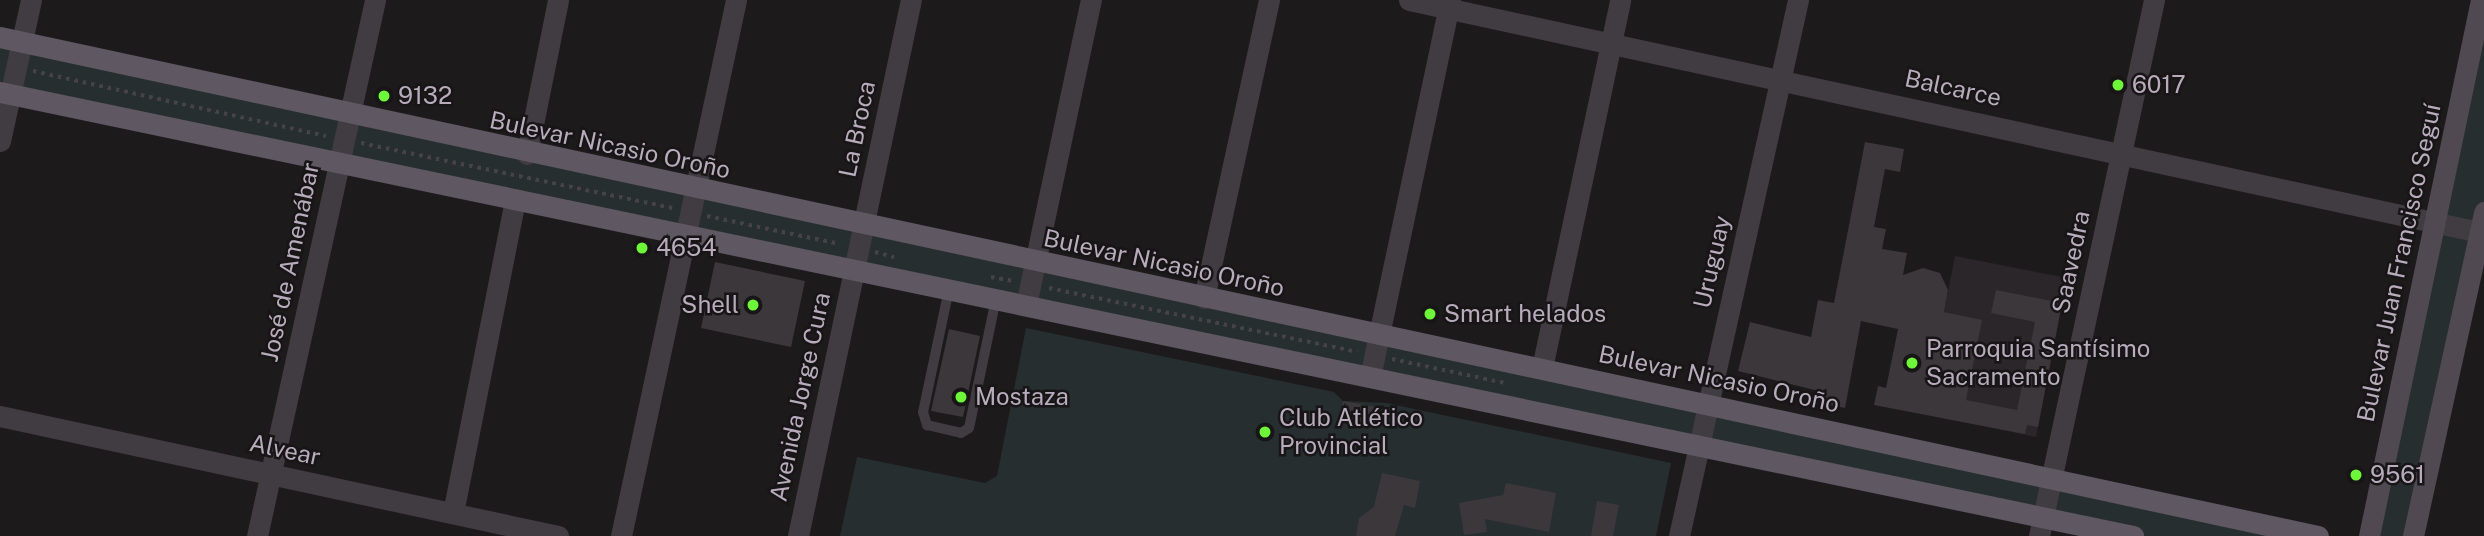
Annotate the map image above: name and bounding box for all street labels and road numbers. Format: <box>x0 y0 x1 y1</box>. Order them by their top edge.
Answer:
street label: Balcarce <box>1902 64 2004 112</box>
street label: La Broca <box>833 78 881 180</box>
street label: Bulevar Juan Francisco Seguí <box>2351 101 2447 425</box>
street label: Bulevar Nicasio Oroño <box>487 105 733 185</box>
street label: José de Amenábar <box>255 160 325 364</box>
street label: Saavedra <box>2046 208 2096 316</box>
street label: Uruguay <box>1687 213 1737 311</box>
street label: Bulevar Nicasio Oroño <box>1041 223 1287 303</box>
street label: Avenida Jorge Cura <box>764 290 836 504</box>
street label: Bulevar Nicasio Oroño <box>1596 339 1842 419</box>
street label: Alvear <box>247 428 323 472</box>

